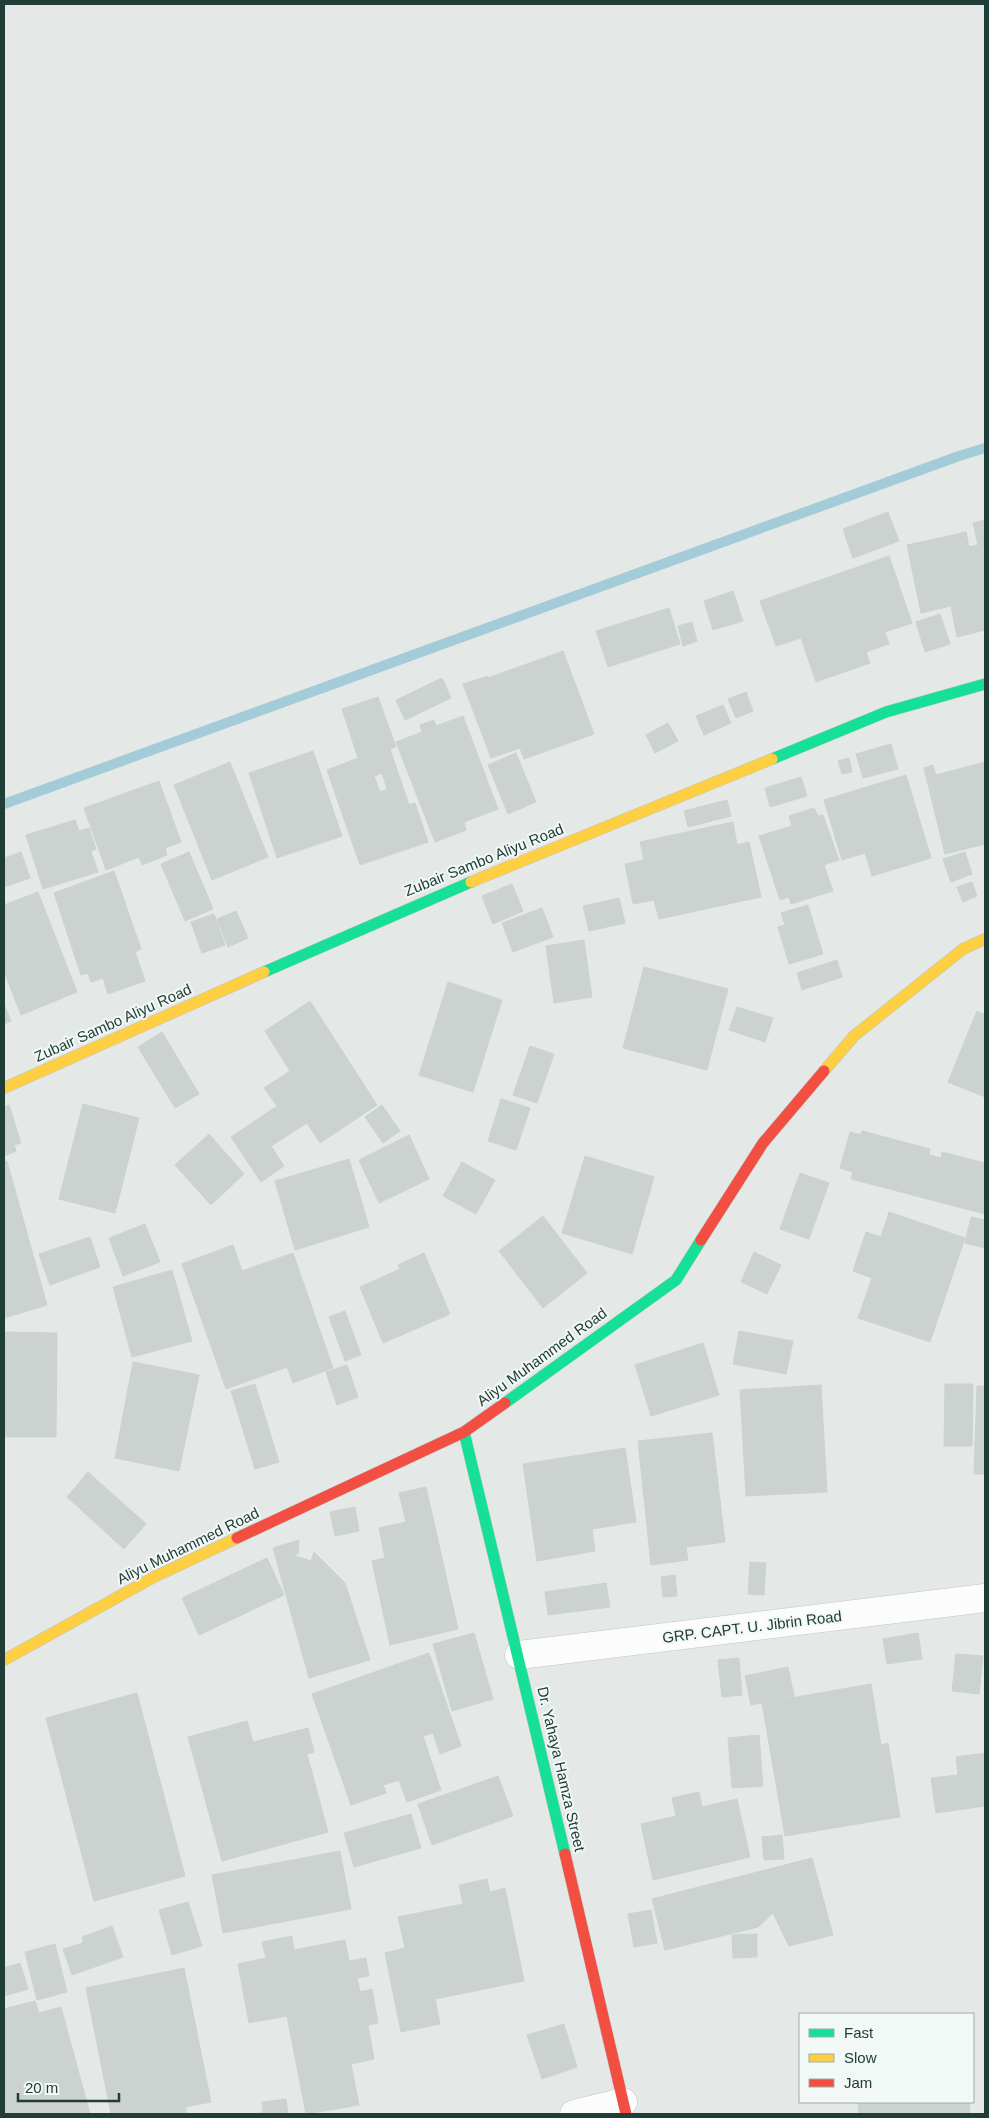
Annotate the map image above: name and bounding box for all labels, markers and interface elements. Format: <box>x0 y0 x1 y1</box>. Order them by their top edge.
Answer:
street label: Zubair Sambo Aliyu Road <box>402 820 566 899</box>
street label: Zubair Sambo Aliyu Road <box>32 980 194 1065</box>
street label: Aliyu Muhammed Road <box>474 1304 610 1409</box>
street label: Aliyu Muhammed Road <box>114 1504 262 1587</box>
street label: GRP. CAPT. U. Jibrin Road <box>661 1607 843 1646</box>
street label: Dr. Yahaya Hamza Street <box>534 1685 589 1854</box>
legend <box>799 2013 974 2103</box>
text: Fast <box>844 2024 874 2041</box>
text: Slow <box>844 2049 877 2066</box>
scale bar <box>18 2070 119 2102</box>
text: Jam <box>844 2074 872 2091</box>
text: 20 m <box>25 2079 58 2096</box>

